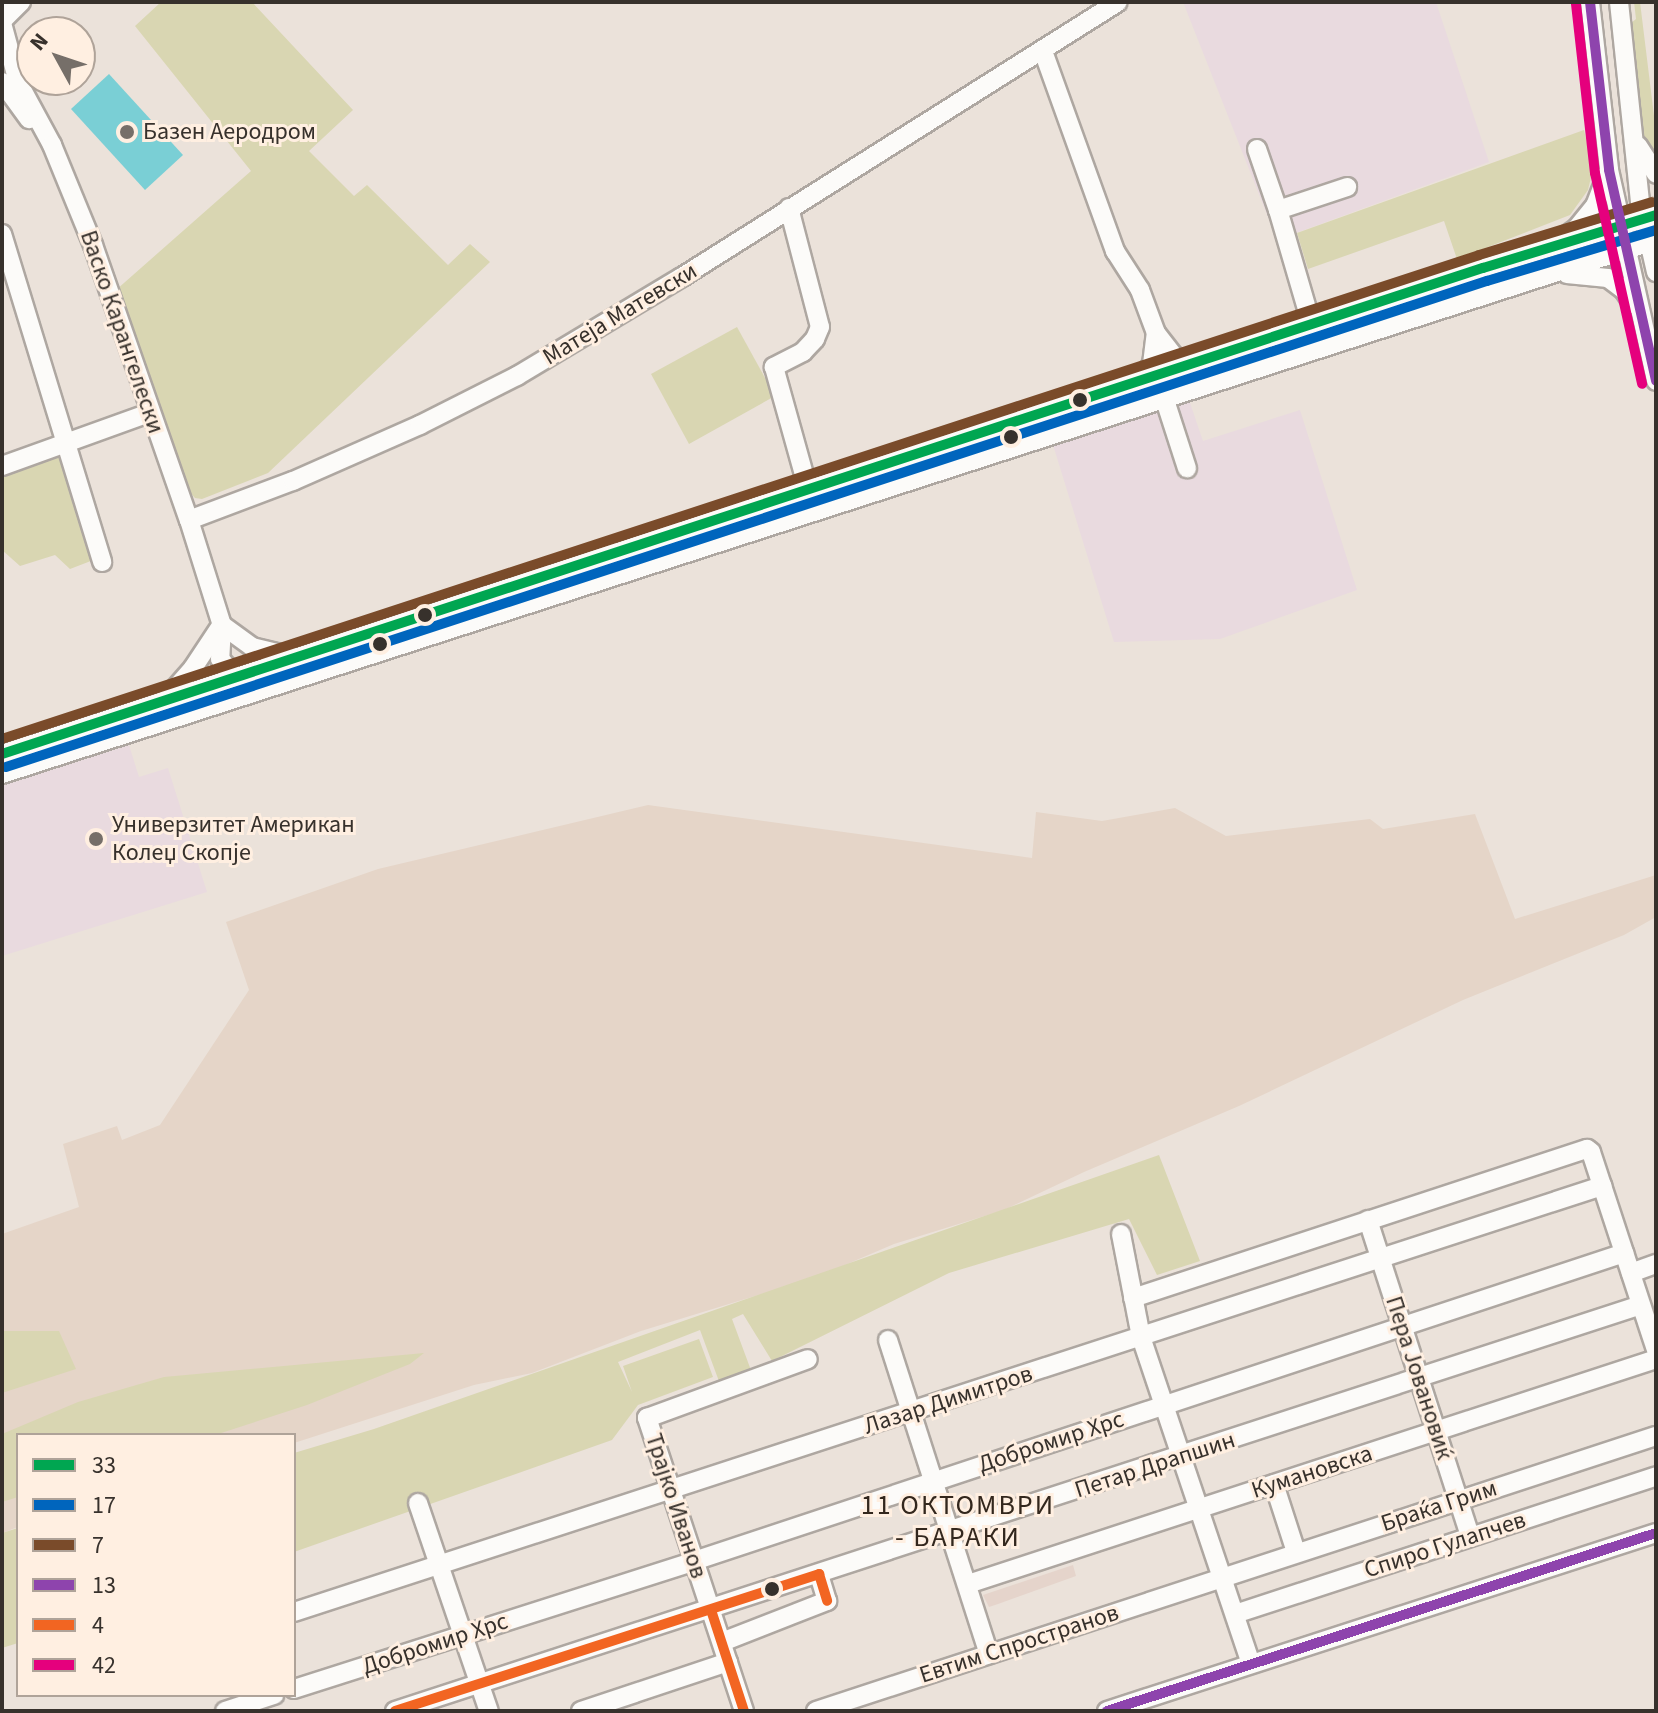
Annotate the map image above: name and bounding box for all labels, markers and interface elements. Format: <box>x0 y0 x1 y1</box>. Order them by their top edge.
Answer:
north arrow <box>16 16 96 96</box>
text: N <box>22 26 56 58</box>
place label: Базен Аеродром <box>143 118 316 146</box>
marker: Базен Аеродром <box>118 123 136 141</box>
street label: Васко Карангелески <box>74 227 170 437</box>
street label: Матеја Матевски <box>538 257 702 371</box>
unlabelled marker <box>1072 392 1088 408</box>
unlabelled marker <box>1003 429 1019 445</box>
unlabelled marker <box>417 607 433 623</box>
unlabelled marker <box>372 636 388 652</box>
place label: Универзитет Американ Колеџ Скопје <box>112 811 355 867</box>
marker: Универзитет Американ Колеџ Скопје <box>87 830 105 848</box>
street label: Пера Јовановиќ <box>1379 1293 1459 1463</box>
street label: Лазар Димитров <box>860 1359 1036 1441</box>
street label: Добромир Хрс <box>975 1405 1127 1479</box>
street label: Петар Драпшин <box>1071 1425 1239 1505</box>
street label: Трајко Иванов <box>639 1430 713 1582</box>
legend <box>16 1433 296 1697</box>
street label: Кумановска <box>1248 1439 1376 1505</box>
text: 33 <box>92 1448 116 1483</box>
street label: Браќа Грим <box>1377 1474 1501 1538</box>
text: 17 <box>92 1488 116 1523</box>
district label: 11 ОКТОМВРИ - БАРАКИ <box>861 1488 1055 1554</box>
street label: Спиро Гулапчев <box>1361 1505 1529 1585</box>
text: 7 <box>92 1528 104 1563</box>
text: 13 <box>92 1568 116 1603</box>
unlabelled marker <box>764 1581 780 1597</box>
street label: Евтим Спространов <box>916 1598 1122 1690</box>
street label: Добромир Хрс <box>359 1607 511 1681</box>
text: 4 <box>92 1608 104 1643</box>
text: 42 <box>92 1648 116 1683</box>

